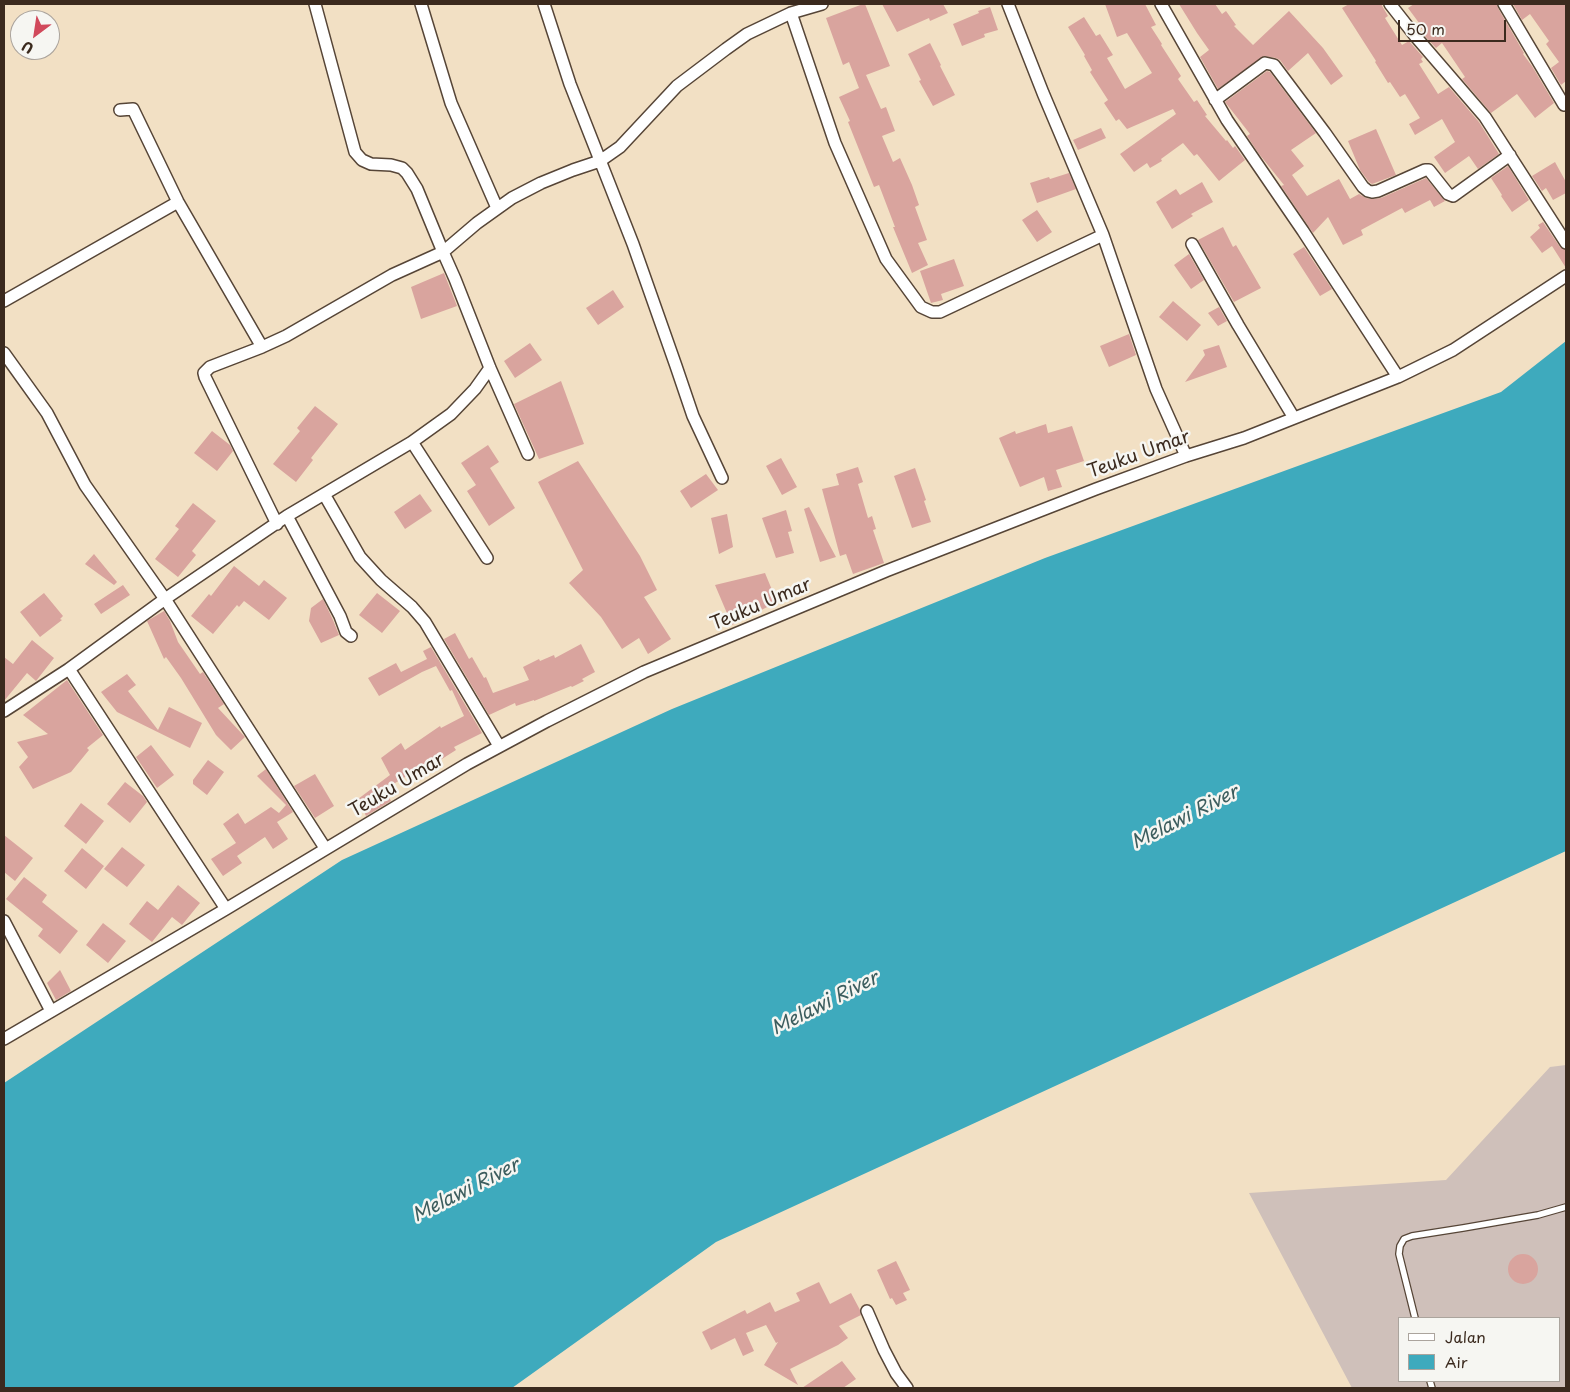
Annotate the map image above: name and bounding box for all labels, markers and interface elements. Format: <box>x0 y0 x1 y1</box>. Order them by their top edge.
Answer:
north arrow <box>10 10 60 60</box>
scale bar <box>1400 10 1508 42</box>
text: 50 m <box>1406 17 1445 40</box>
text: U <box>18 36 38 59</box>
street label: Teuku Umar <box>1085 427 1193 483</box>
street label: Teuku Umar <box>707 574 815 636</box>
street label: Teuku Umar <box>346 749 448 823</box>
water label: Melawi River <box>1128 781 1242 855</box>
water label: Melawi River <box>768 967 882 1041</box>
water label: Melawi River <box>409 1154 523 1228</box>
legend <box>1398 1317 1560 1382</box>
text: Jalan <box>1445 1325 1486 1348</box>
text: Air <box>1445 1350 1467 1373</box>

